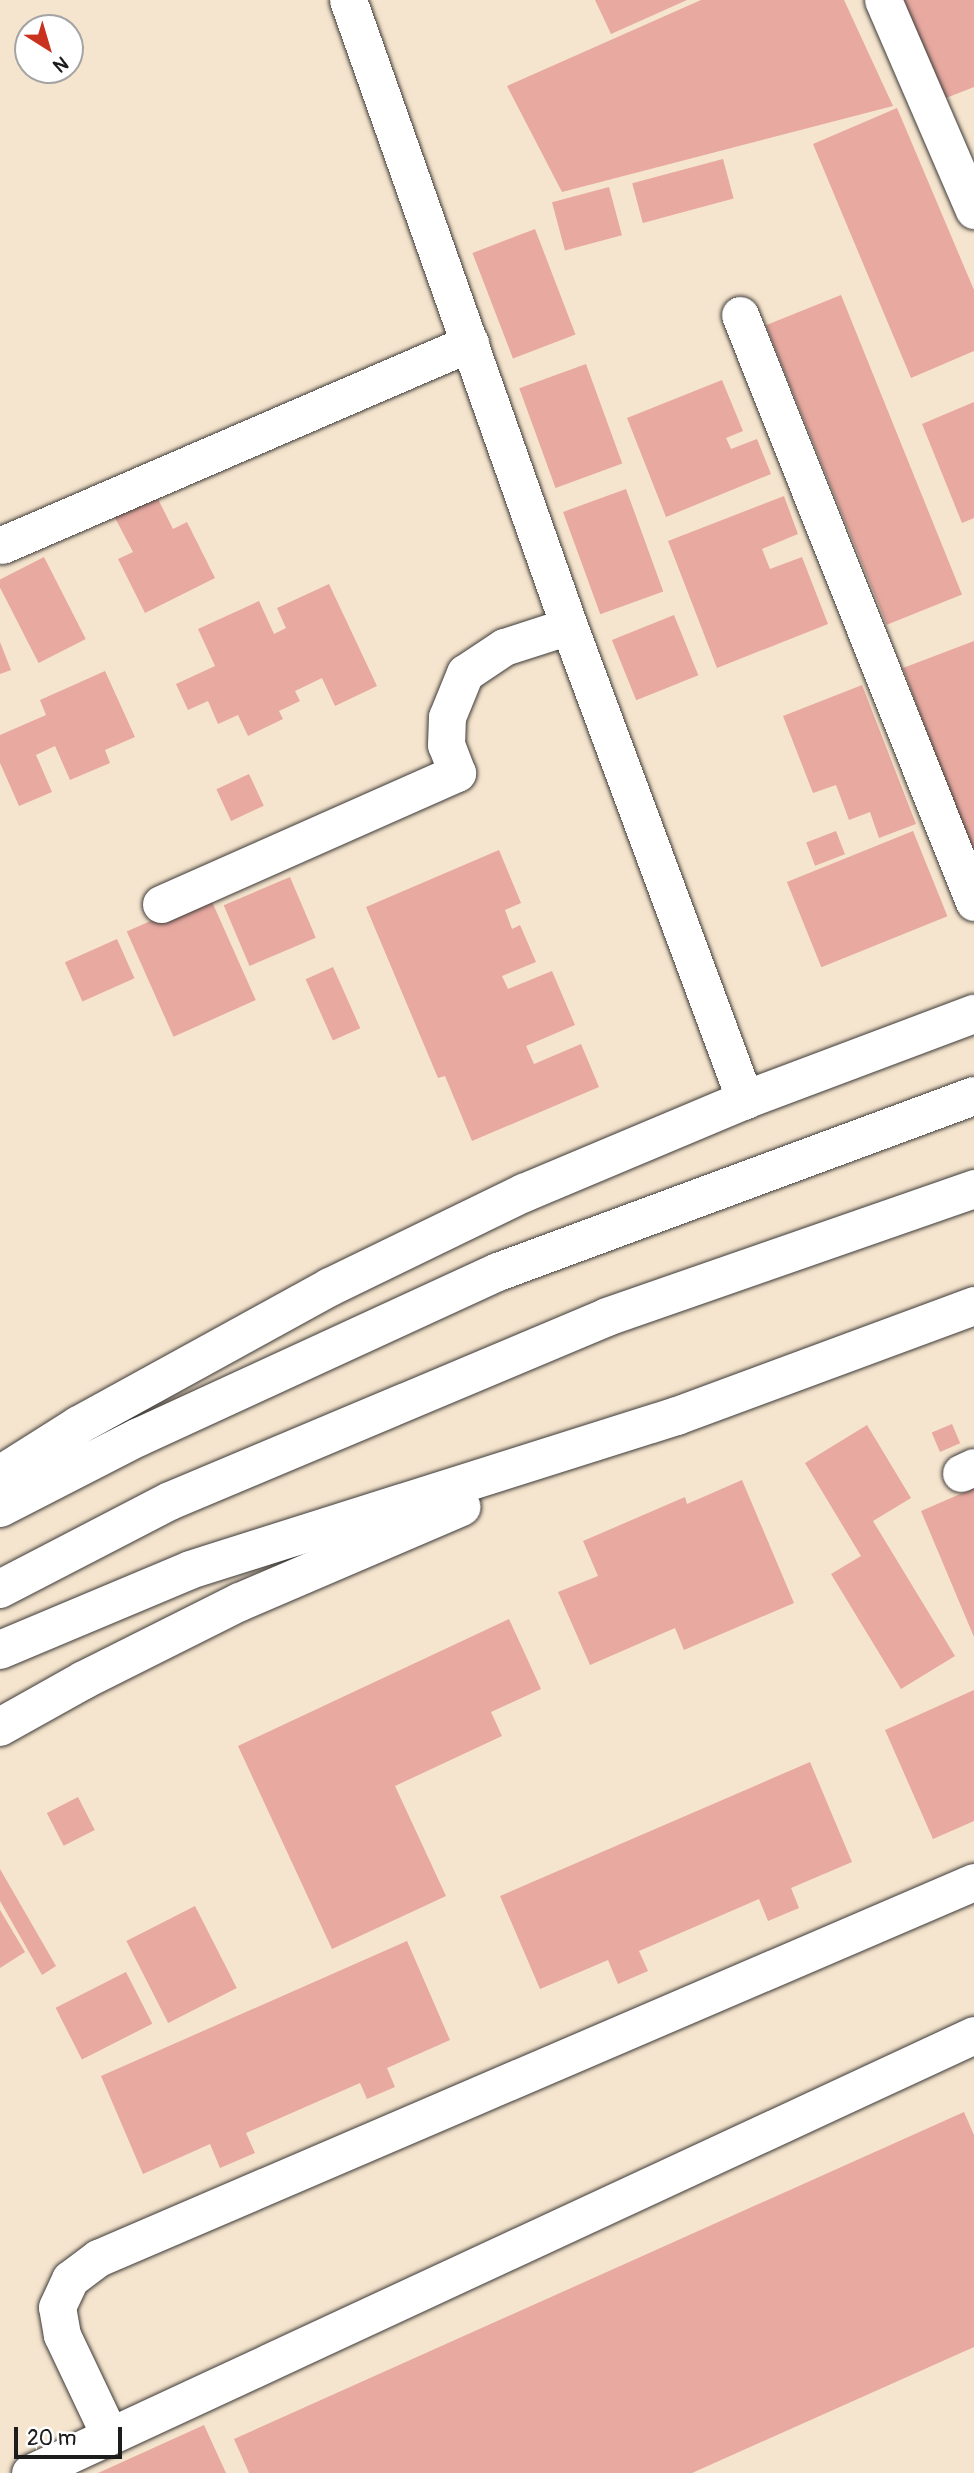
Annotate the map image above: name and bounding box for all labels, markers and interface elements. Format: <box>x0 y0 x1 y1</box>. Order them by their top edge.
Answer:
north arrow <box>14 14 84 84</box>
text: N <box>48 51 73 78</box>
scale bar <box>18 2414 126 2458</box>
text: 20 m <box>27 2425 76 2452</box>

